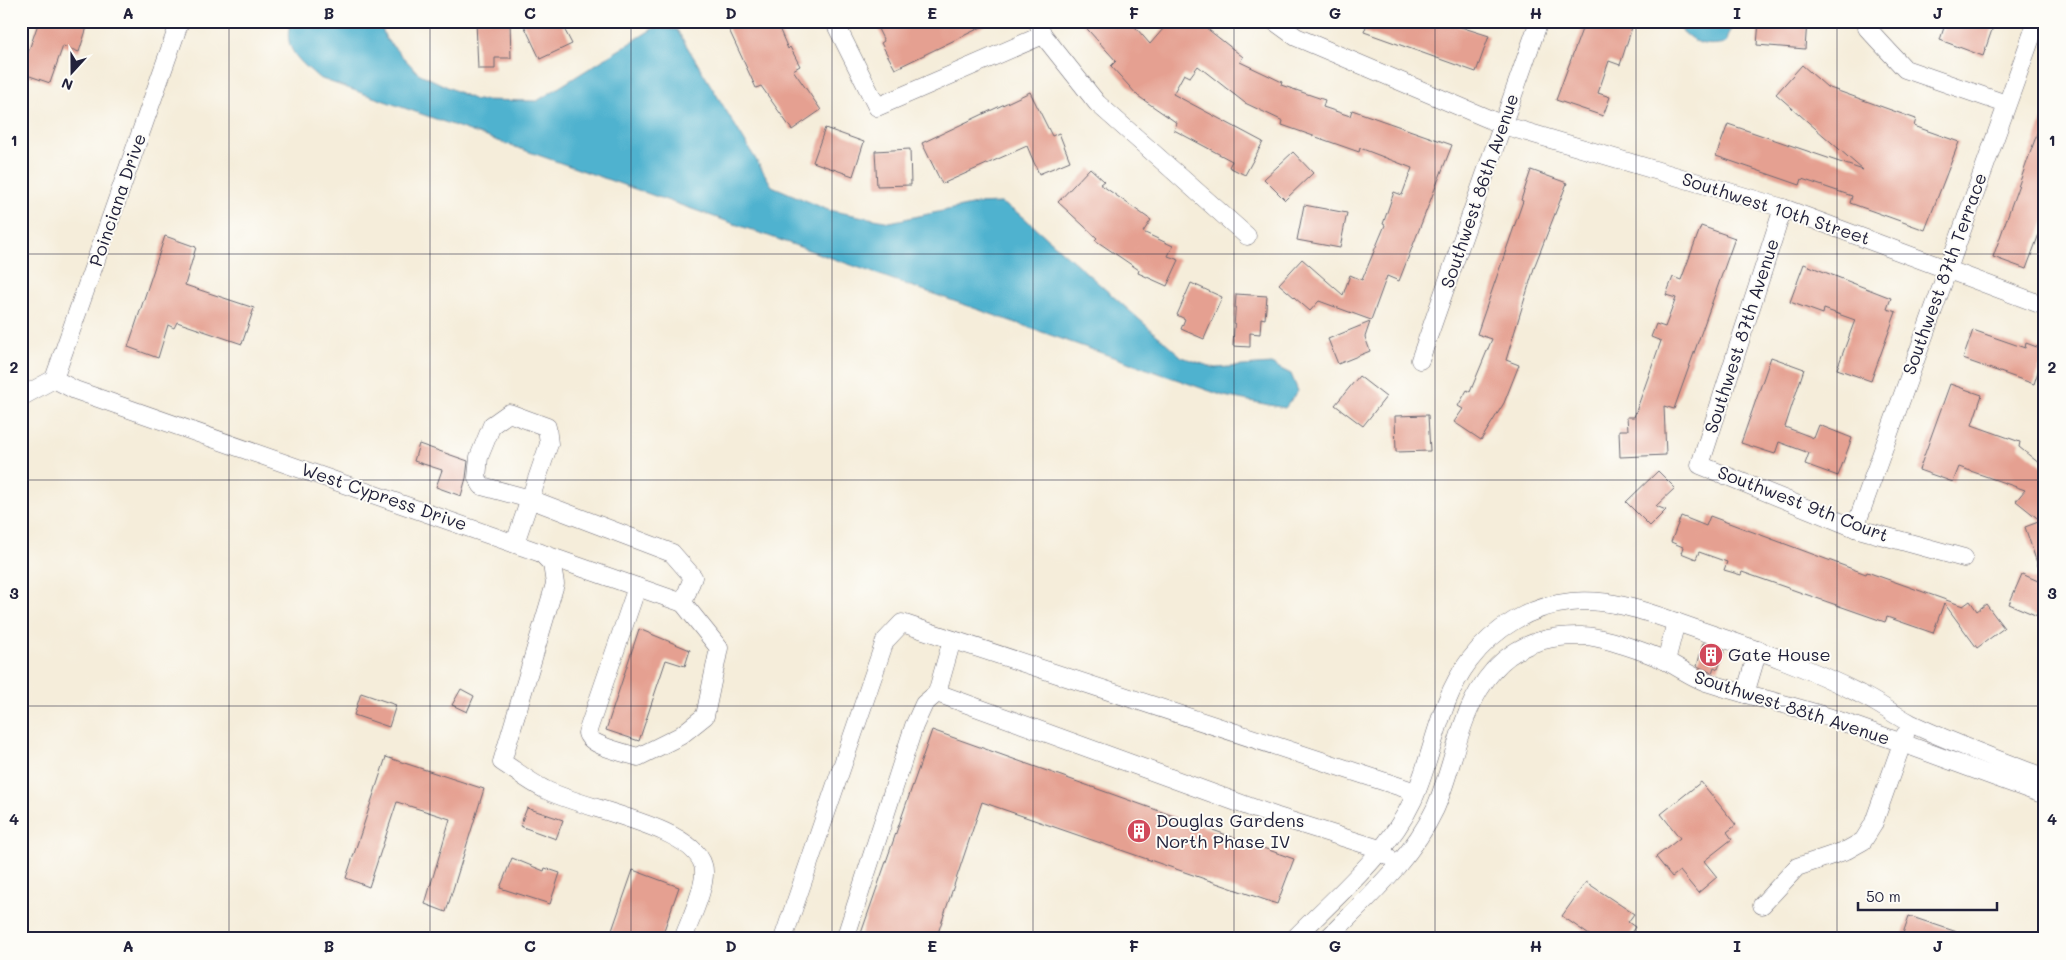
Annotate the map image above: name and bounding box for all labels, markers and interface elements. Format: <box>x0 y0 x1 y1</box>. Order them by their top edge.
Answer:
text: A <box>122 2 134 23</box>
text: B <box>324 2 334 23</box>
text: C <box>524 2 536 23</box>
text: D <box>725 2 737 23</box>
text: E <box>927 2 937 23</box>
text: F <box>1129 2 1139 23</box>
text: G <box>1329 2 1341 23</box>
text: H <box>1530 2 1542 23</box>
text: I <box>1733 2 1741 23</box>
text: J <box>1933 2 1943 23</box>
north arrow <box>48 48 98 98</box>
text: N <box>59 74 76 95</box>
street label: Southwest 86th Avenue <box>1434 90 1524 291</box>
text: 1 <box>10 129 18 150</box>
text: 1 <box>2048 129 2056 150</box>
street label: Poinciana Drive <box>83 130 151 269</box>
street label: Southwest 10th Street <box>1679 166 1873 250</box>
street label: Southwest 87th Terrace <box>1896 169 1992 378</box>
street label: Southwest 87th Avenue <box>1698 235 1784 436</box>
text: 2 <box>10 356 19 377</box>
text: 2 <box>2048 356 2057 377</box>
street label: West Cypress Drive <box>298 456 470 536</box>
street label: Southwest 9th Court <box>1715 459 1892 547</box>
text: 3 <box>9 582 19 603</box>
text: 3 <box>2047 582 2057 603</box>
building icon: Gate House <box>1698 642 1724 668</box>
place label: Gate House <box>1728 642 1831 666</box>
street label: Southwest 88th Avenue <box>1692 664 1893 750</box>
text: 4 <box>9 808 19 829</box>
place label: Douglas Gardens North Phase IV <box>1156 808 1304 853</box>
text: 4 <box>2047 808 2057 829</box>
building icon: Douglas Gardens North Phase IV <box>1126 818 1152 844</box>
scale bar <box>1858 880 1997 912</box>
text: 50 m <box>1866 886 1901 906</box>
text: A <box>122 935 134 956</box>
text: B <box>324 935 334 956</box>
text: C <box>524 935 536 956</box>
text: D <box>725 935 737 956</box>
text: E <box>927 935 937 956</box>
text: F <box>1129 935 1139 956</box>
text: G <box>1329 935 1341 956</box>
text: H <box>1530 935 1542 956</box>
text: I <box>1733 935 1741 956</box>
text: J <box>1933 935 1943 956</box>

